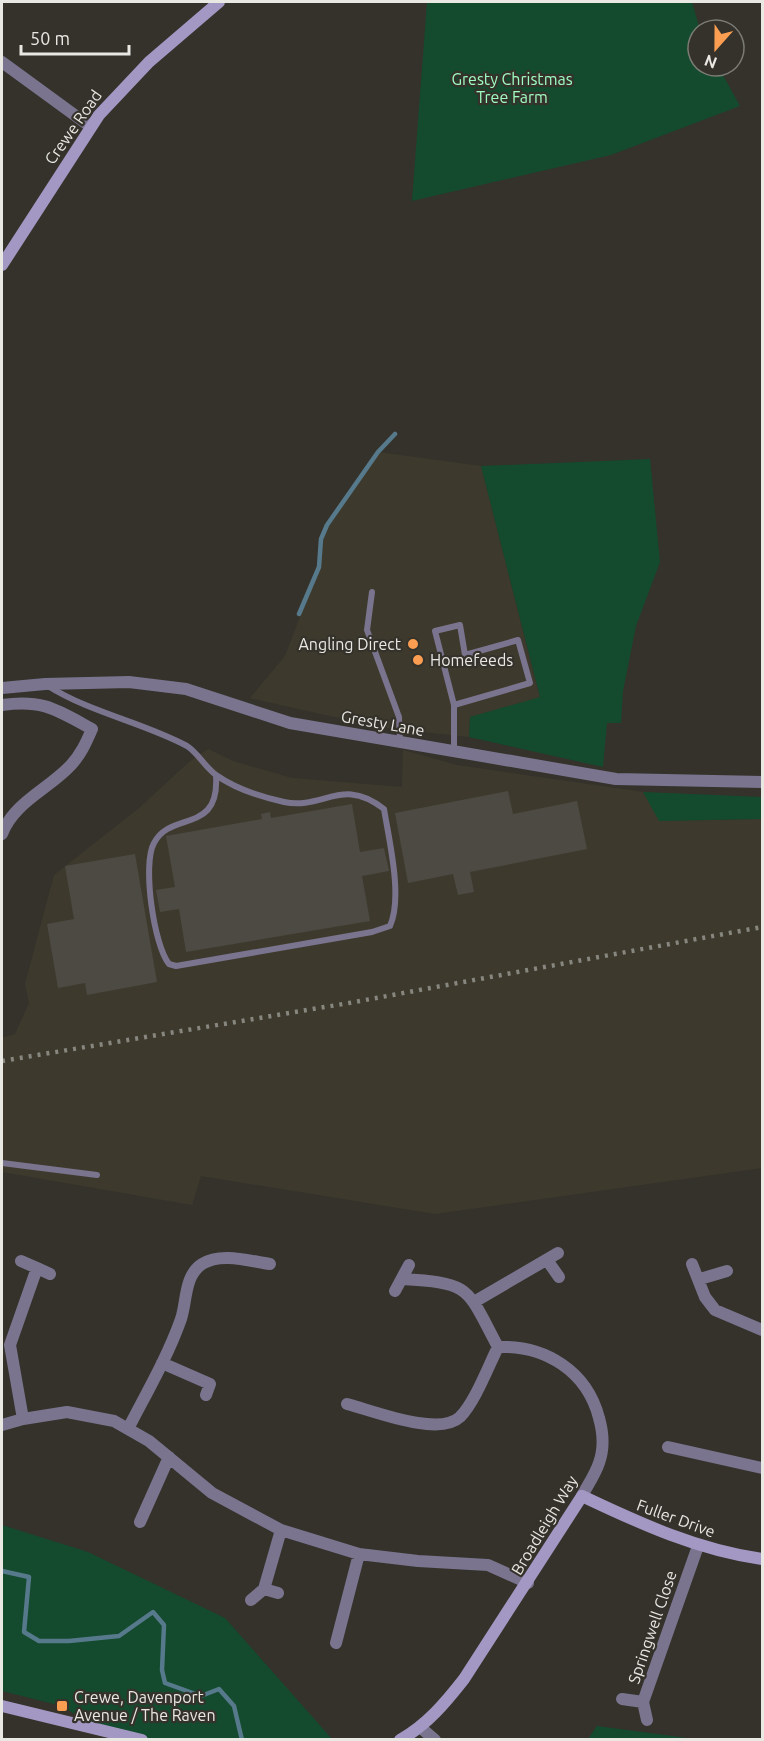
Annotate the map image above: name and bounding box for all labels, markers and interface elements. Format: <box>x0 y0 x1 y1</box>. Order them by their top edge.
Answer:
scale bar <box>21 18 129 56</box>
north arrow <box>686 18 746 78</box>
text: 50 m <box>30 28 70 48</box>
text: N <box>702 51 719 73</box>
park label: Gresty Christmas Tree Farm <box>451 70 573 106</box>
street label: Crewe Road <box>41 86 105 168</box>
place label: Angling Direct <box>298 635 402 653</box>
marker: Angling Direct <box>406 637 420 651</box>
place label: Homefeeds <box>430 651 513 669</box>
marker: Homefeeds <box>411 653 425 667</box>
street label: Gresty Lane <box>340 707 426 739</box>
street label: Broadleigh Way <box>507 1472 581 1578</box>
street label: Fuller Drive <box>634 1496 718 1540</box>
street label: Springwell Close <box>624 1568 680 1686</box>
place label: Crewe, Davenport Avenue / The Raven <box>74 1688 216 1724</box>
marker: Crewe, Davenport Avenue / The Raven <box>55 1699 69 1713</box>

